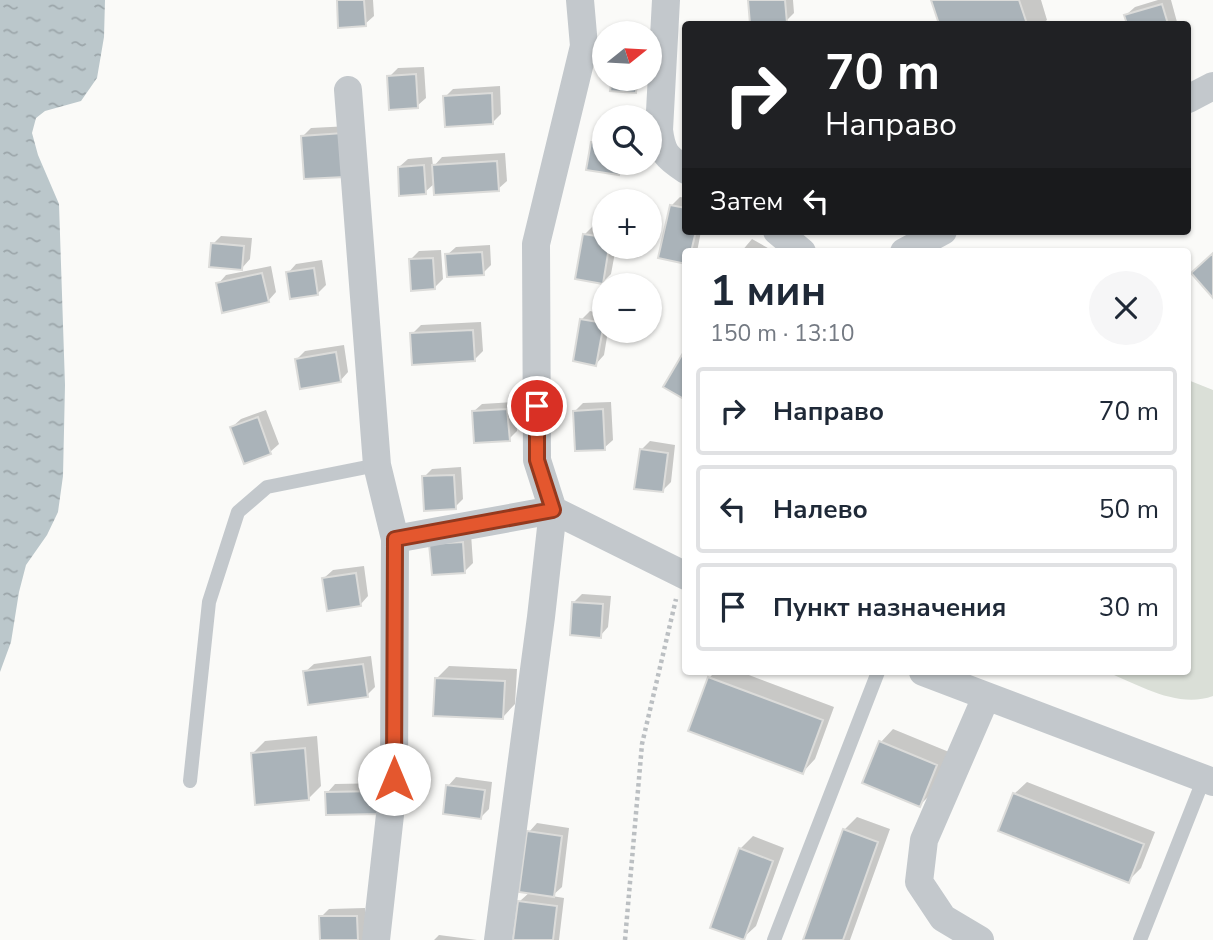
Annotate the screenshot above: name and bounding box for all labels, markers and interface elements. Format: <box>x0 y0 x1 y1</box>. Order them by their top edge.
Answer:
north arrow <box>592 21 662 91</box>
map controls <box>592 21 662 343</box>
text: 70 m <box>825 39 940 106</box>
icon: right <box>710 49 801 140</box>
text: Направо <box>825 103 957 146</box>
button: search <box>592 105 662 175</box>
icon: left <box>797 182 835 220</box>
text: Затем <box>710 184 783 219</box>
button: + <box>592 189 662 259</box>
text: 1 мин <box>710 263 826 320</box>
button: close <box>1089 271 1163 345</box>
button: − <box>592 273 662 343</box>
text: 150 m · 13:10 <box>710 318 855 349</box>
pin <box>507 376 567 436</box>
icon: arrive <box>518 387 556 425</box>
icon: right <box>714 392 752 430</box>
text: Направо <box>773 394 884 429</box>
text: 70 m <box>1099 394 1159 429</box>
icon: left <box>714 490 752 528</box>
text: Налево <box>773 492 868 527</box>
text: 50 m <box>1099 492 1159 527</box>
icon: arrive <box>714 588 752 626</box>
text: Пункт назначения <box>773 590 1006 625</box>
text: 30 m <box>1099 590 1159 625</box>
position arrow <box>357 742 431 816</box>

